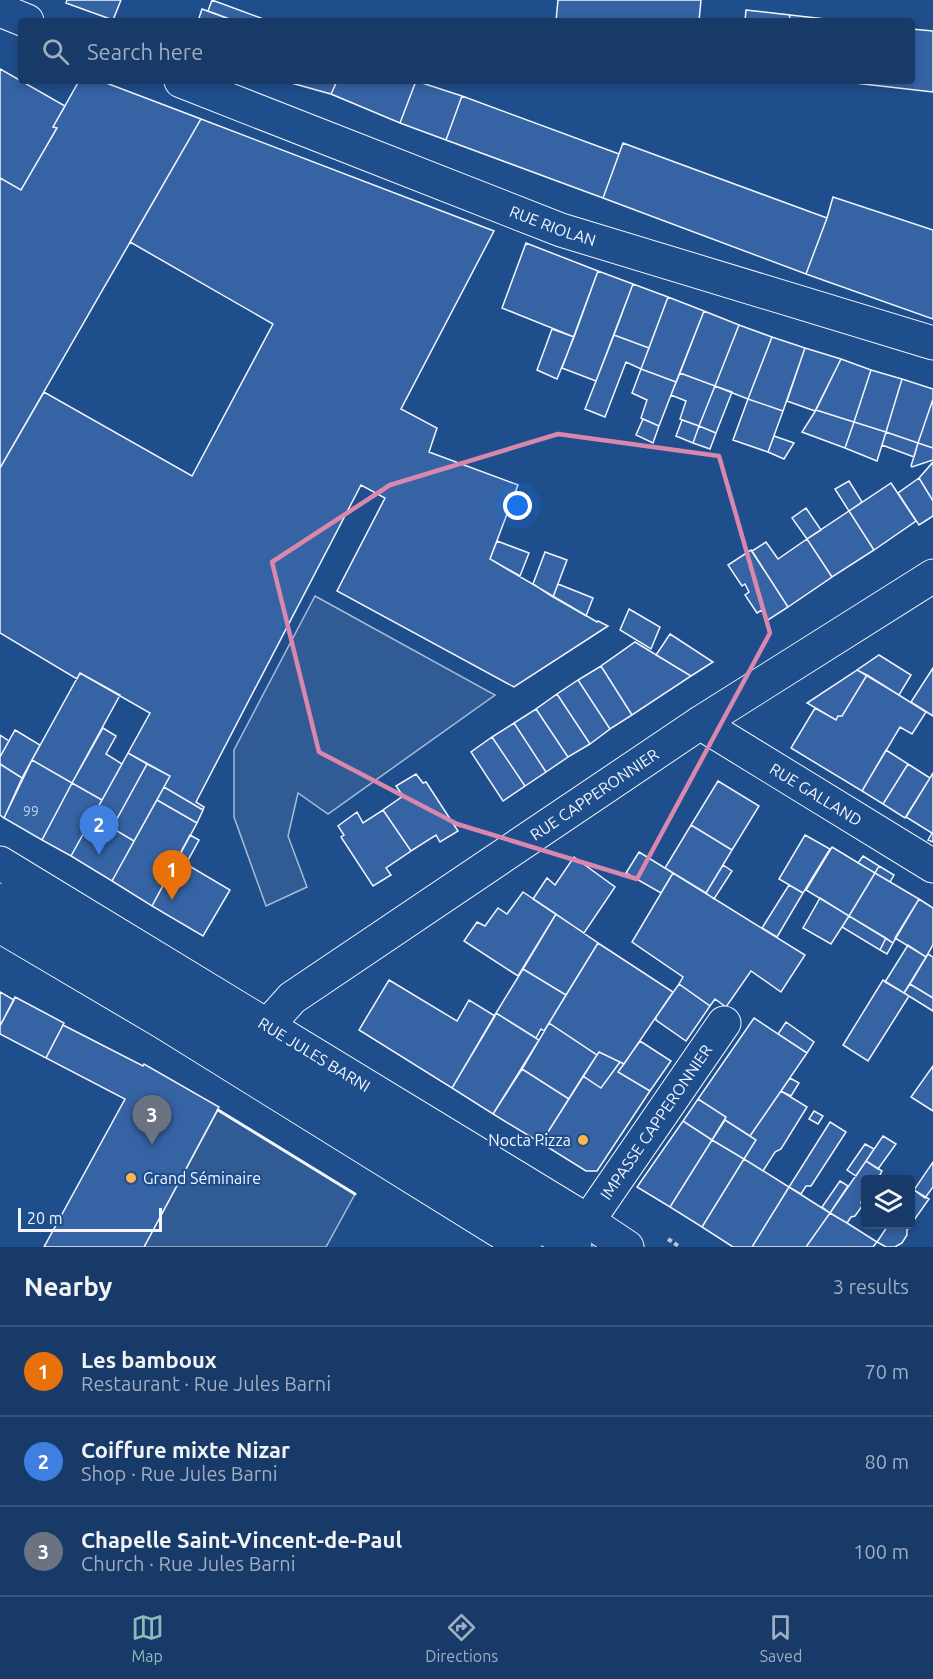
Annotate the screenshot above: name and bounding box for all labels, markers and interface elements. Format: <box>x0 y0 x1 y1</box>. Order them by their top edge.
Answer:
search box <box>18 18 915 84</box>
icon: search <box>39 35 72 68</box>
text: Search here <box>87 39 203 64</box>
street label: RUE RIOLAN <box>507 202 598 249</box>
your location <box>503 491 532 520</box>
street label: RUE CAPPERONNIER <box>527 745 662 844</box>
street label: RUE GALLAND <box>767 759 865 829</box>
house number: 99 <box>23 803 39 819</box>
pin: 2 <box>80 806 118 855</box>
pin: 1 <box>152 850 192 900</box>
street label: RUE JULES BARNI <box>255 1013 374 1095</box>
street label: IMPASSE CAPPERONNIER <box>596 1041 715 1203</box>
pin: 3 <box>132 1096 172 1145</box>
place label: Nocta Pizza <box>488 1131 571 1149</box>
marker: Nocta Pizza <box>576 1133 590 1147</box>
place label: Grand Séminaire <box>143 1169 261 1187</box>
marker: Grand Séminaire <box>124 1171 138 1185</box>
map controls <box>861 1175 915 1229</box>
button: layers <box>861 1175 915 1229</box>
scale bar <box>18 1205 162 1232</box>
text: 20 m <box>27 1209 63 1227</box>
text: Nearby <box>24 1272 112 1301</box>
text: 3 results <box>833 1275 909 1298</box>
text: Les bamboux <box>81 1347 217 1372</box>
text: 1 <box>38 1360 49 1383</box>
text: 70 m <box>865 1360 909 1383</box>
text: Restaurant · Rue Jules Barni <box>81 1372 331 1395</box>
text: Coiffure mixte Nizar <box>81 1437 290 1462</box>
text: 2 <box>38 1450 49 1473</box>
text: 80 m <box>865 1450 909 1473</box>
text: Shop · Rue Jules Barni <box>81 1462 278 1485</box>
text: Chapelle Saint-Vincent-de-Paul <box>81 1527 402 1552</box>
text: 3 <box>38 1540 49 1563</box>
text: 100 m <box>853 1540 909 1563</box>
text: Church · Rue Jules Barni <box>81 1552 296 1575</box>
tab: Map <box>131 1611 164 1665</box>
tab: Directions <box>425 1611 498 1665</box>
tab: Saved <box>760 1611 802 1665</box>

